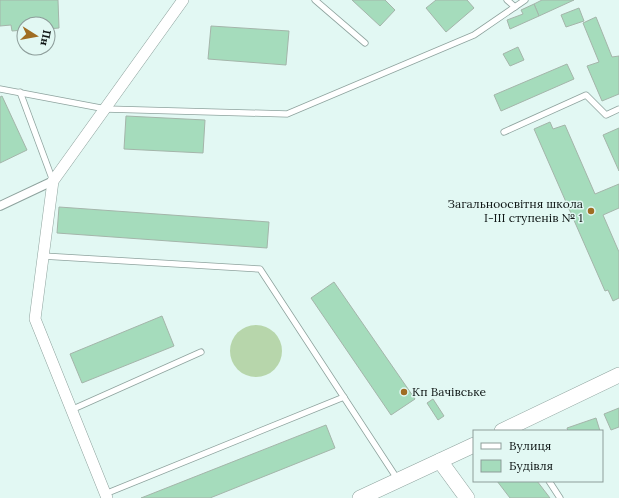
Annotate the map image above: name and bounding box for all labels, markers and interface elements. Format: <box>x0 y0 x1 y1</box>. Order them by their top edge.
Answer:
north arrow <box>16 16 56 56</box>
text: Пн <box>37 29 54 47</box>
place label: Загальноосвітня школа І-ІІІ ступенів № 1 <box>448 196 583 225</box>
marker: Загальноосвітня школа І-ІІІ ступенів № 1 <box>586 206 596 216</box>
place label: Кп Вачівське <box>412 384 487 399</box>
marker: Кп Вачівське <box>399 387 409 397</box>
legend <box>473 430 603 482</box>
text: Вулиця <box>509 438 551 453</box>
text: Будівля <box>509 458 553 473</box>

